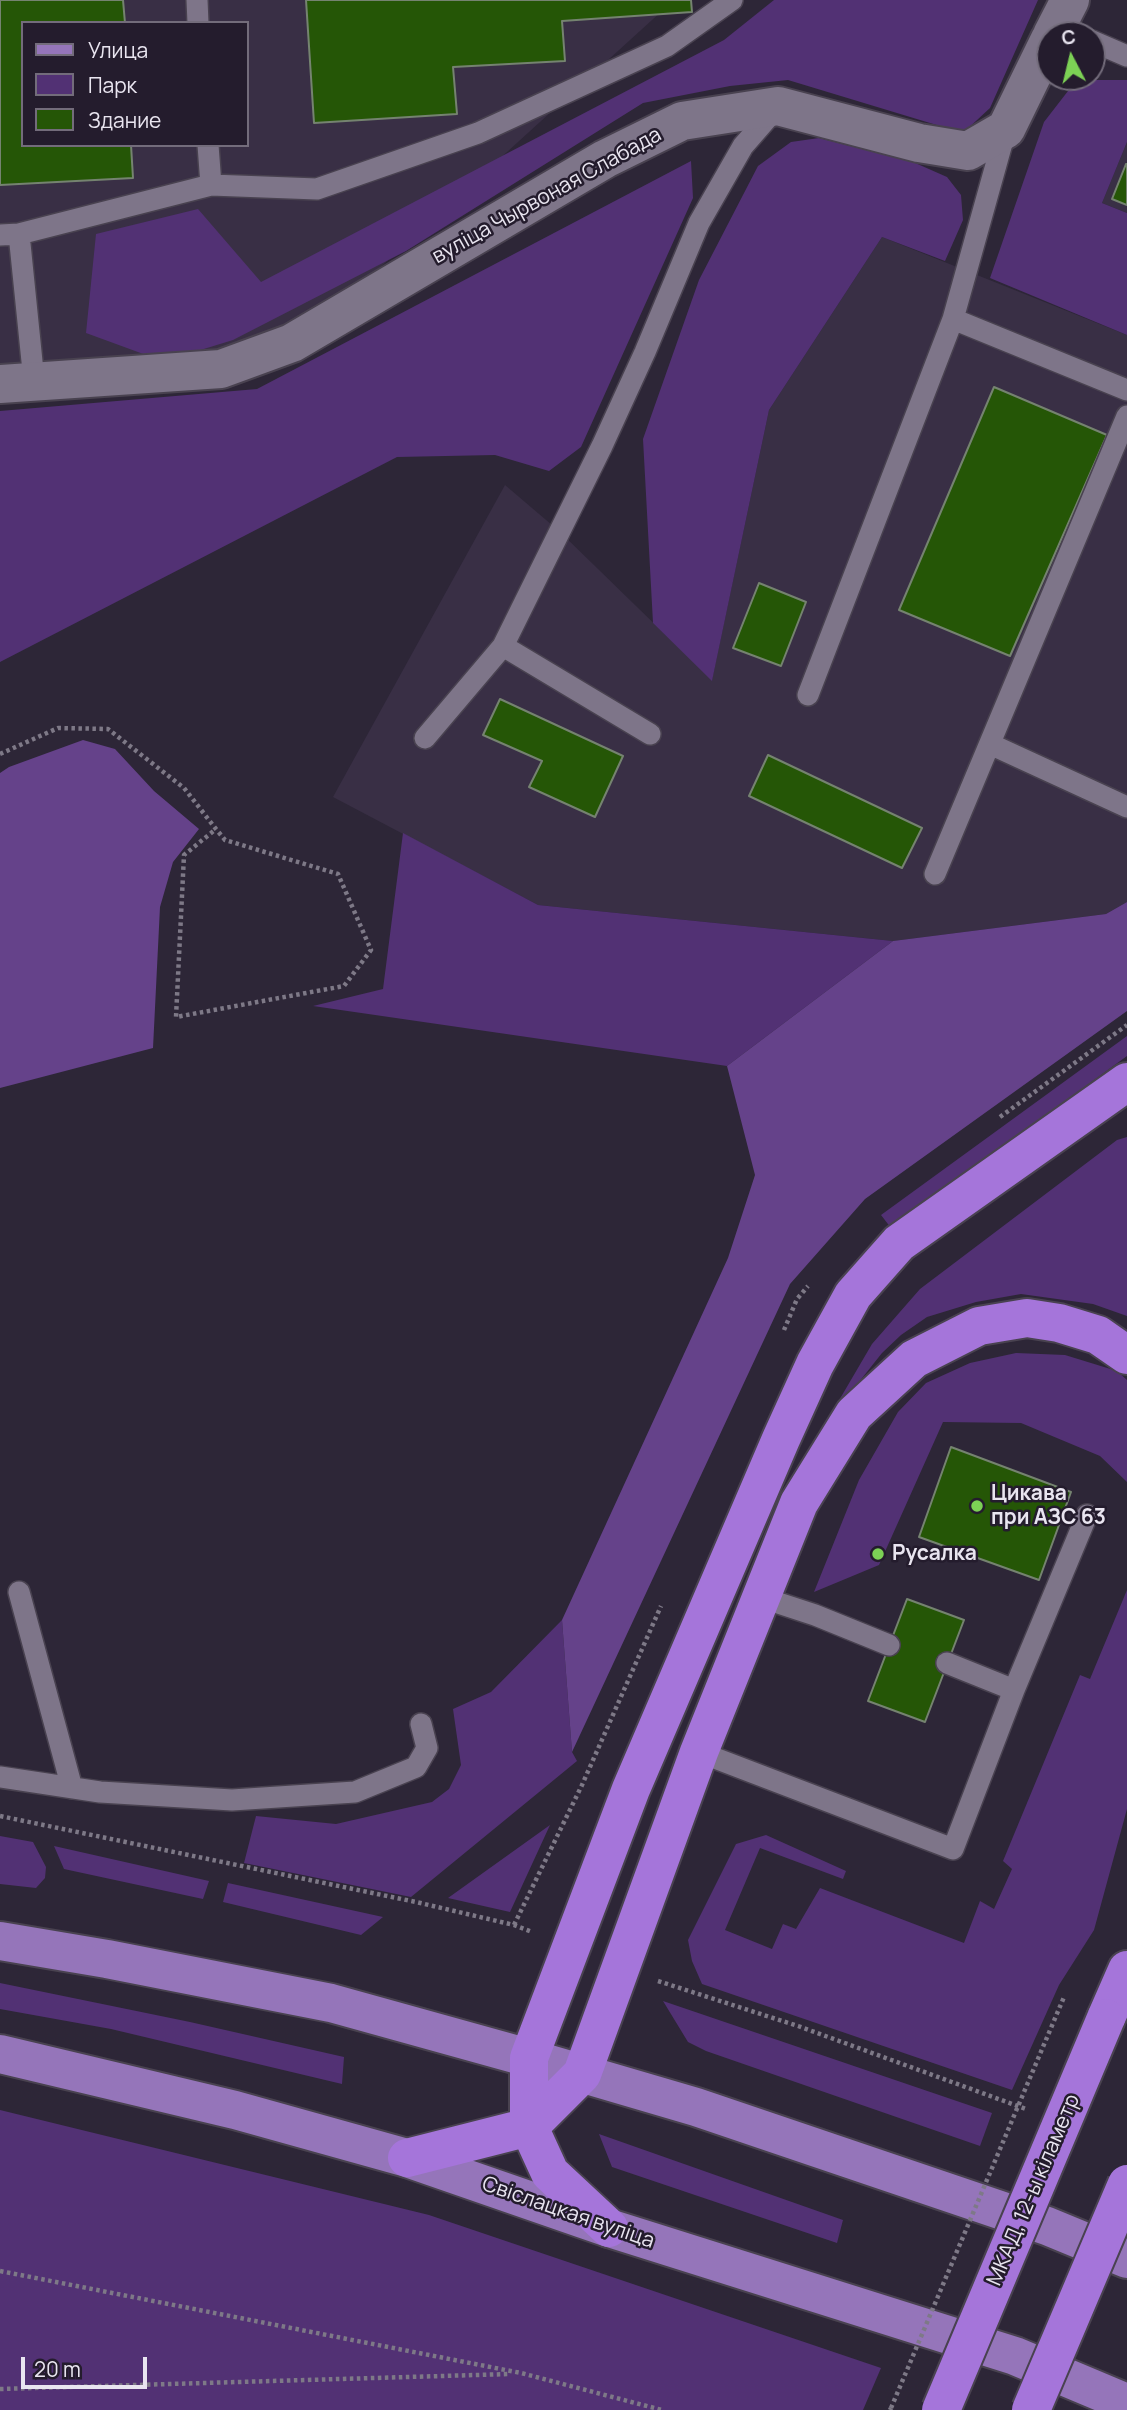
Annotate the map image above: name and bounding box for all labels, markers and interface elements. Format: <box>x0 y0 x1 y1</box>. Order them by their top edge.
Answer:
legend <box>21 21 248 147</box>
north arrow <box>1036 21 1106 91</box>
text: С <box>1060 23 1077 51</box>
text: Улица <box>88 36 148 64</box>
text: Парк <box>88 71 137 99</box>
text: Здание <box>88 106 161 134</box>
street label: вуліца Чырвоная Слабада <box>428 122 666 270</box>
place label: Цикава при АЗС 63 <box>991 1481 1106 1531</box>
marker: Цикава при АЗС 63 <box>969 1498 985 1514</box>
place label: Русалка <box>892 1541 977 1567</box>
marker: Русалка <box>870 1546 886 1562</box>
street label: МКАД, 12-ы кіламетр <box>982 2090 1086 2290</box>
street label: Свіслацкая вуліца <box>479 2172 657 2254</box>
scale bar <box>24 2344 150 2388</box>
text: 20 m <box>34 2355 81 2383</box>

